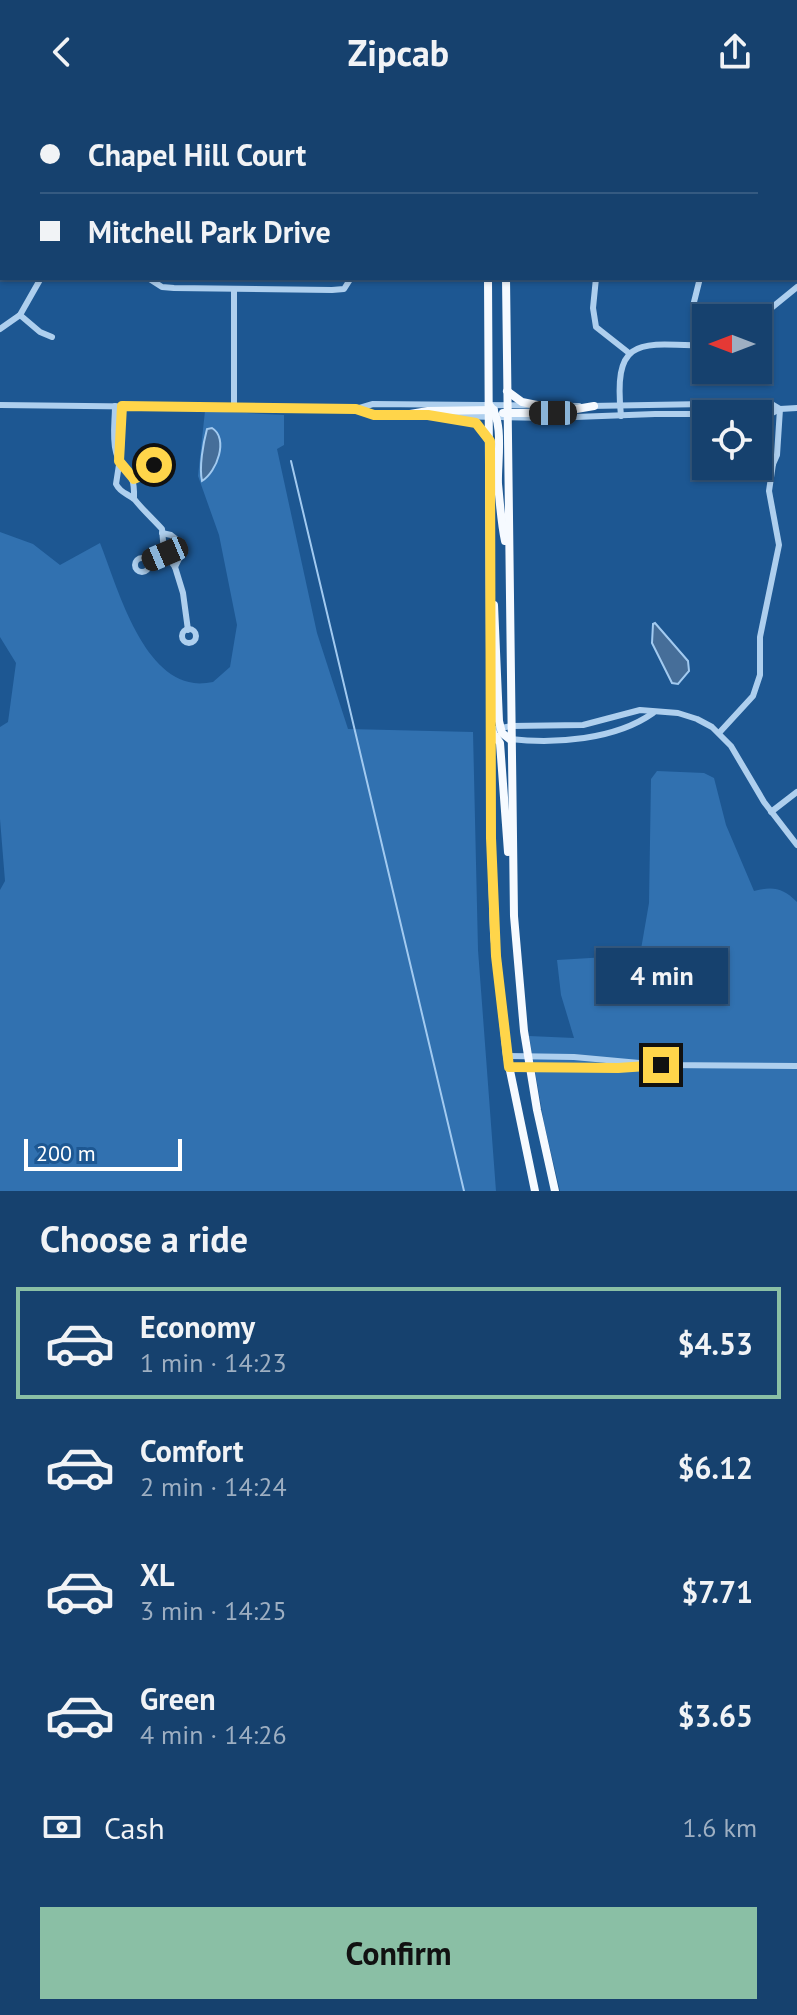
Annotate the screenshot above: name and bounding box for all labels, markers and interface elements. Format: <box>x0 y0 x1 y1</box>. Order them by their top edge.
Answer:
text: Zipcab <box>348 29 449 76</box>
icon: back <box>40 30 84 74</box>
icon: share <box>713 30 757 74</box>
text: Chapel Hill Court <box>88 135 306 174</box>
text: Mitchell Park Drive <box>88 212 331 251</box>
north arrow <box>692 304 772 384</box>
map controls <box>692 304 772 480</box>
button: locate <box>692 400 772 480</box>
car <box>529 401 577 425</box>
route start <box>136 447 172 483</box>
car <box>138 534 192 574</box>
callout: 4 min <box>595 949 727 1005</box>
text: 4 min <box>630 959 694 992</box>
route end <box>643 1047 679 1083</box>
scale bar <box>24 1135 182 1171</box>
text: 200 m <box>36 1139 96 1167</box>
text: Choose a ride <box>40 1215 248 1262</box>
icon: car <box>44 1307 116 1379</box>
text: Economy <box>140 1307 255 1346</box>
text: $4.53 <box>678 1324 753 1363</box>
text: 1 min · 14:23 <box>140 1346 287 1379</box>
icon: car <box>44 1431 116 1503</box>
text: Comfort <box>140 1431 243 1470</box>
text: $6.12 <box>678 1448 753 1487</box>
text: 2 min · 14:24 <box>140 1470 287 1503</box>
icon: car <box>44 1555 116 1627</box>
text: XL <box>140 1555 174 1594</box>
text: $7.71 <box>681 1572 753 1611</box>
text: 3 min · 14:25 <box>140 1594 287 1627</box>
icon: car <box>44 1679 116 1751</box>
text: Green <box>140 1679 215 1718</box>
text: $3.65 <box>678 1696 753 1735</box>
text: 4 min · 14:26 <box>140 1718 287 1751</box>
icon: cash <box>40 1805 84 1849</box>
text: Cash <box>104 1808 165 1847</box>
text: 1.6 km <box>683 1811 757 1844</box>
button: Confirm <box>40 1907 757 1999</box>

